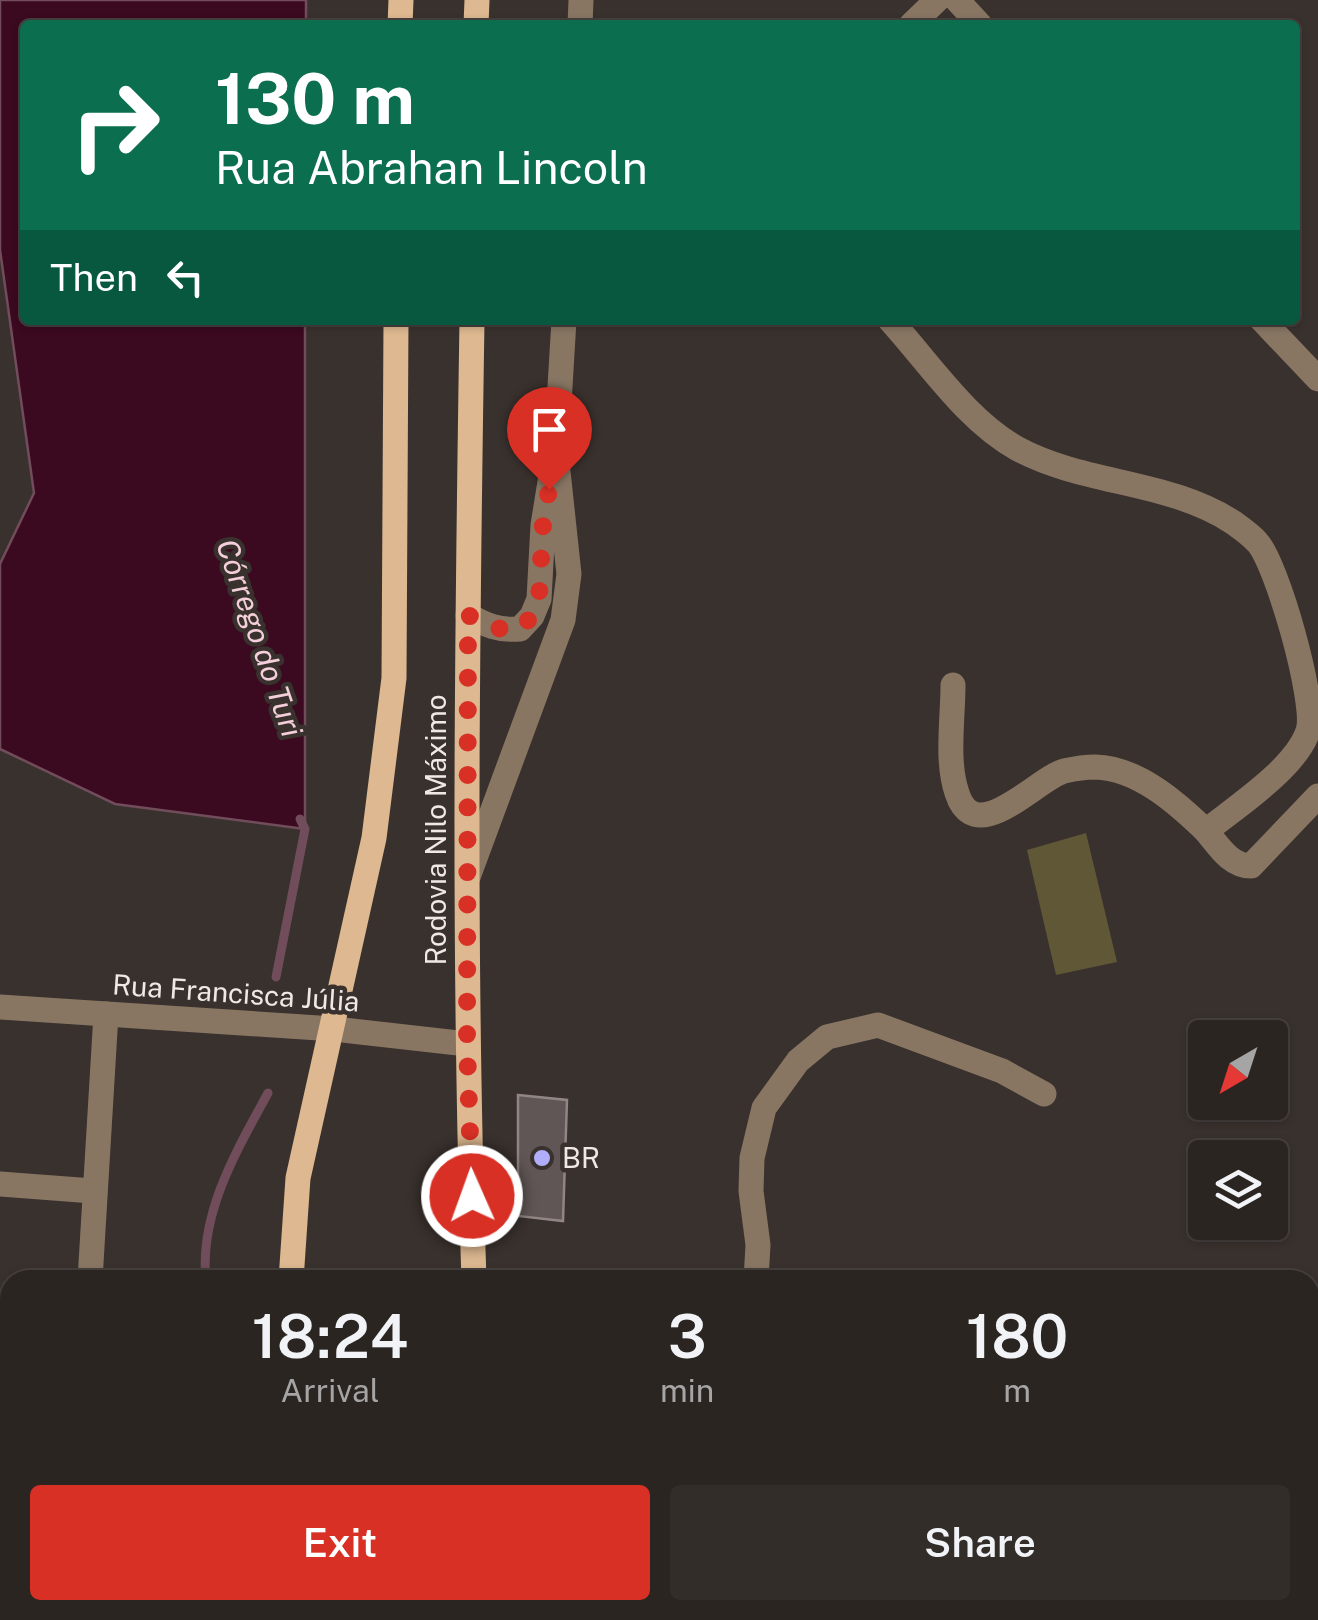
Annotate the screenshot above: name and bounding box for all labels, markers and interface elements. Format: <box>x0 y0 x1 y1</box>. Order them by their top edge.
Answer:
text: 130 m <box>215 57 415 140</box>
icon: right <box>50 60 180 190</box>
text: Rua Abrahan Lincoln <box>215 141 648 194</box>
icon: left <box>158 250 213 305</box>
text: Then <box>50 255 138 300</box>
pin <box>507 387 592 490</box>
icon: arrive <box>522 402 577 457</box>
water label: Córrego do Turi <box>209 534 311 742</box>
street label: Rodovia Nilo Máximo <box>419 694 452 966</box>
street label: Rua Francisca Júlia <box>111 967 361 1018</box>
north arrow <box>1188 1020 1288 1120</box>
map controls <box>1188 1020 1288 1240</box>
button: layers <box>1188 1140 1288 1240</box>
place label: BR <box>562 1141 600 1174</box>
position arrow <box>420 1144 524 1248</box>
marker: BR <box>531 1147 553 1169</box>
text: 18:24 <box>252 1301 408 1372</box>
text: 3 <box>668 1301 707 1372</box>
text: 180 <box>966 1301 1068 1372</box>
text: Arrival <box>281 1372 379 1409</box>
text: min <box>660 1372 714 1409</box>
text: m <box>1003 1372 1031 1409</box>
button: Exit <box>30 1485 650 1600</box>
button: Share <box>670 1485 1290 1600</box>

